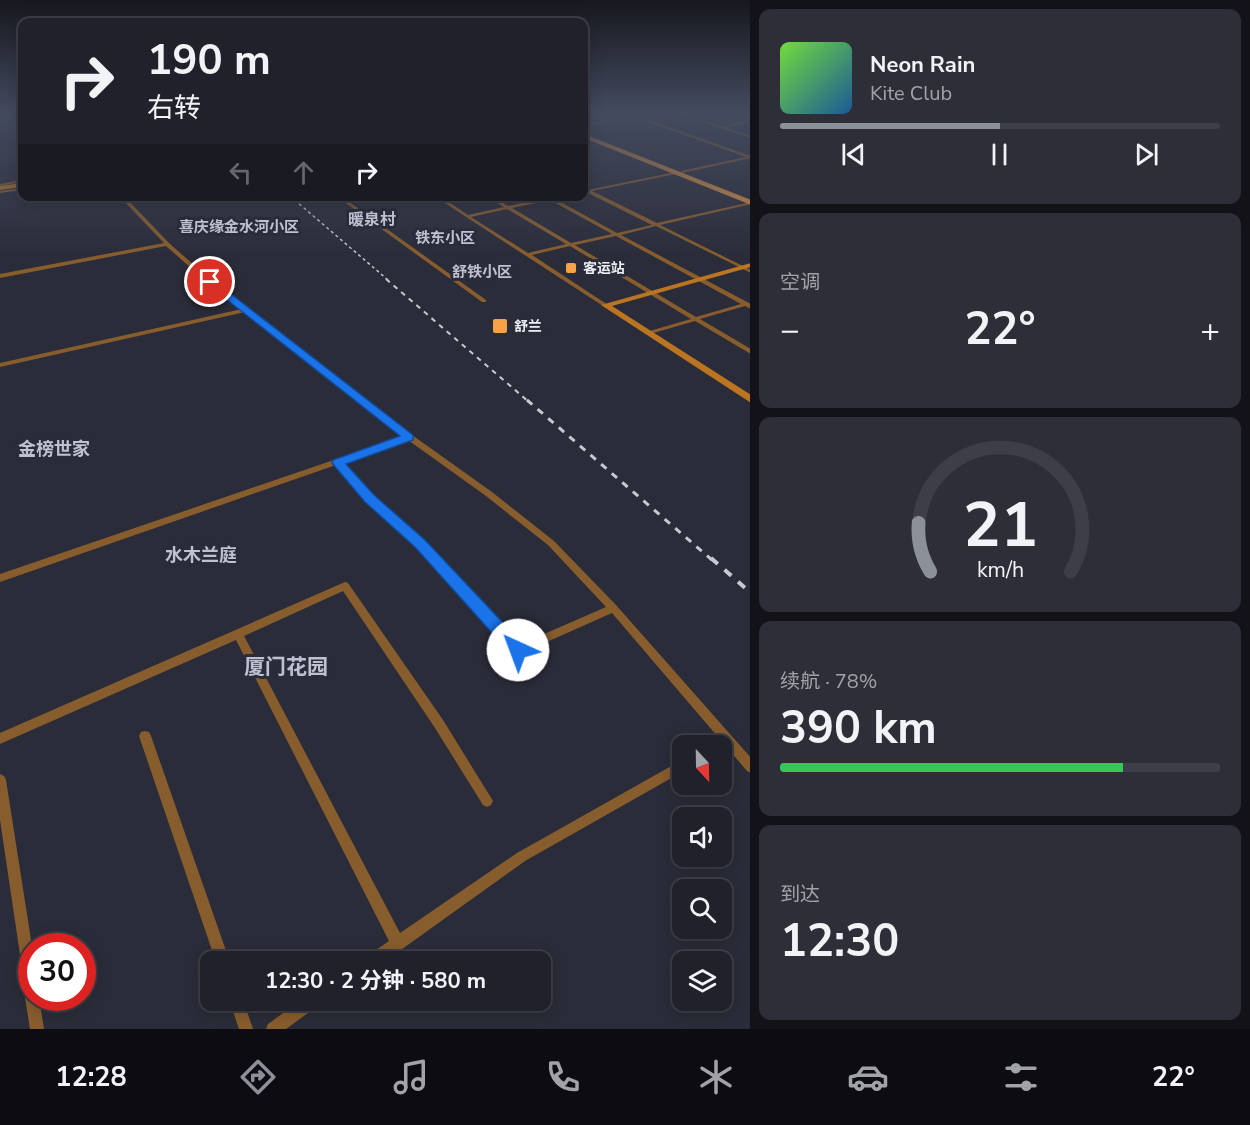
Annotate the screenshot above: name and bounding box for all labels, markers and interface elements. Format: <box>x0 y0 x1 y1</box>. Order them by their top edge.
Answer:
text: 190 m <box>147 32 271 89</box>
icon: right <box>48 42 126 120</box>
text: Neon Rain <box>870 50 975 80</box>
text: Kite Club <box>870 80 952 107</box>
text: 右转 <box>147 90 201 127</box>
icon: previous <box>837 138 870 171</box>
icon: pause <box>983 138 1016 171</box>
icon: next <box>1130 138 1163 171</box>
icon: left <box>224 156 257 189</box>
icon: ahead <box>287 156 320 189</box>
icon: right <box>350 156 383 189</box>
district label: 暖泉村 <box>348 209 396 231</box>
district label: 喜庆缘金水河小区 <box>179 217 299 237</box>
district label: 铁东小区 <box>415 228 475 248</box>
pin <box>184 256 235 307</box>
place label: 客运站 <box>583 259 625 278</box>
marker: 客运站 <box>564 261 578 275</box>
district label: 舒铁小区 <box>452 262 512 282</box>
icon: arrive <box>193 265 226 298</box>
text: 空调 <box>780 269 820 296</box>
text: 22° <box>964 299 1036 360</box>
text: − <box>780 308 800 353</box>
text: + <box>1200 308 1220 353</box>
marker: 舒兰 <box>491 317 509 335</box>
place label: 舒兰 <box>514 317 542 336</box>
district label: 金榜世家 <box>18 437 90 461</box>
text: 21 <box>963 483 1037 568</box>
district label: 水木兰庭 <box>165 543 237 567</box>
text: km/h <box>976 555 1024 585</box>
position arrow <box>486 618 550 682</box>
district label: 厦门花园 <box>244 653 328 681</box>
text: 续航 · 78% <box>780 668 877 695</box>
text: 390 km <box>780 698 937 759</box>
north arrow <box>672 735 732 795</box>
map controls <box>672 735 732 1011</box>
button: sound <box>672 807 732 867</box>
button: search <box>672 879 732 939</box>
text: 到达 <box>780 881 820 908</box>
text: 12:30 <box>780 911 899 972</box>
speed limit sign: 30 <box>18 933 96 1011</box>
button: layers <box>672 951 732 1011</box>
text: 12:30 · 2 分钟 · 580 m <box>265 966 486 996</box>
icon: directions <box>237 1056 279 1098</box>
icon: music <box>390 1056 432 1098</box>
icon: phone <box>542 1056 584 1098</box>
icon: climate <box>695 1056 737 1098</box>
icon: car <box>847 1056 889 1098</box>
icon: filters <box>1000 1056 1042 1098</box>
text: 12:28 <box>55 1059 127 1096</box>
text: 22° <box>1152 1059 1195 1096</box>

